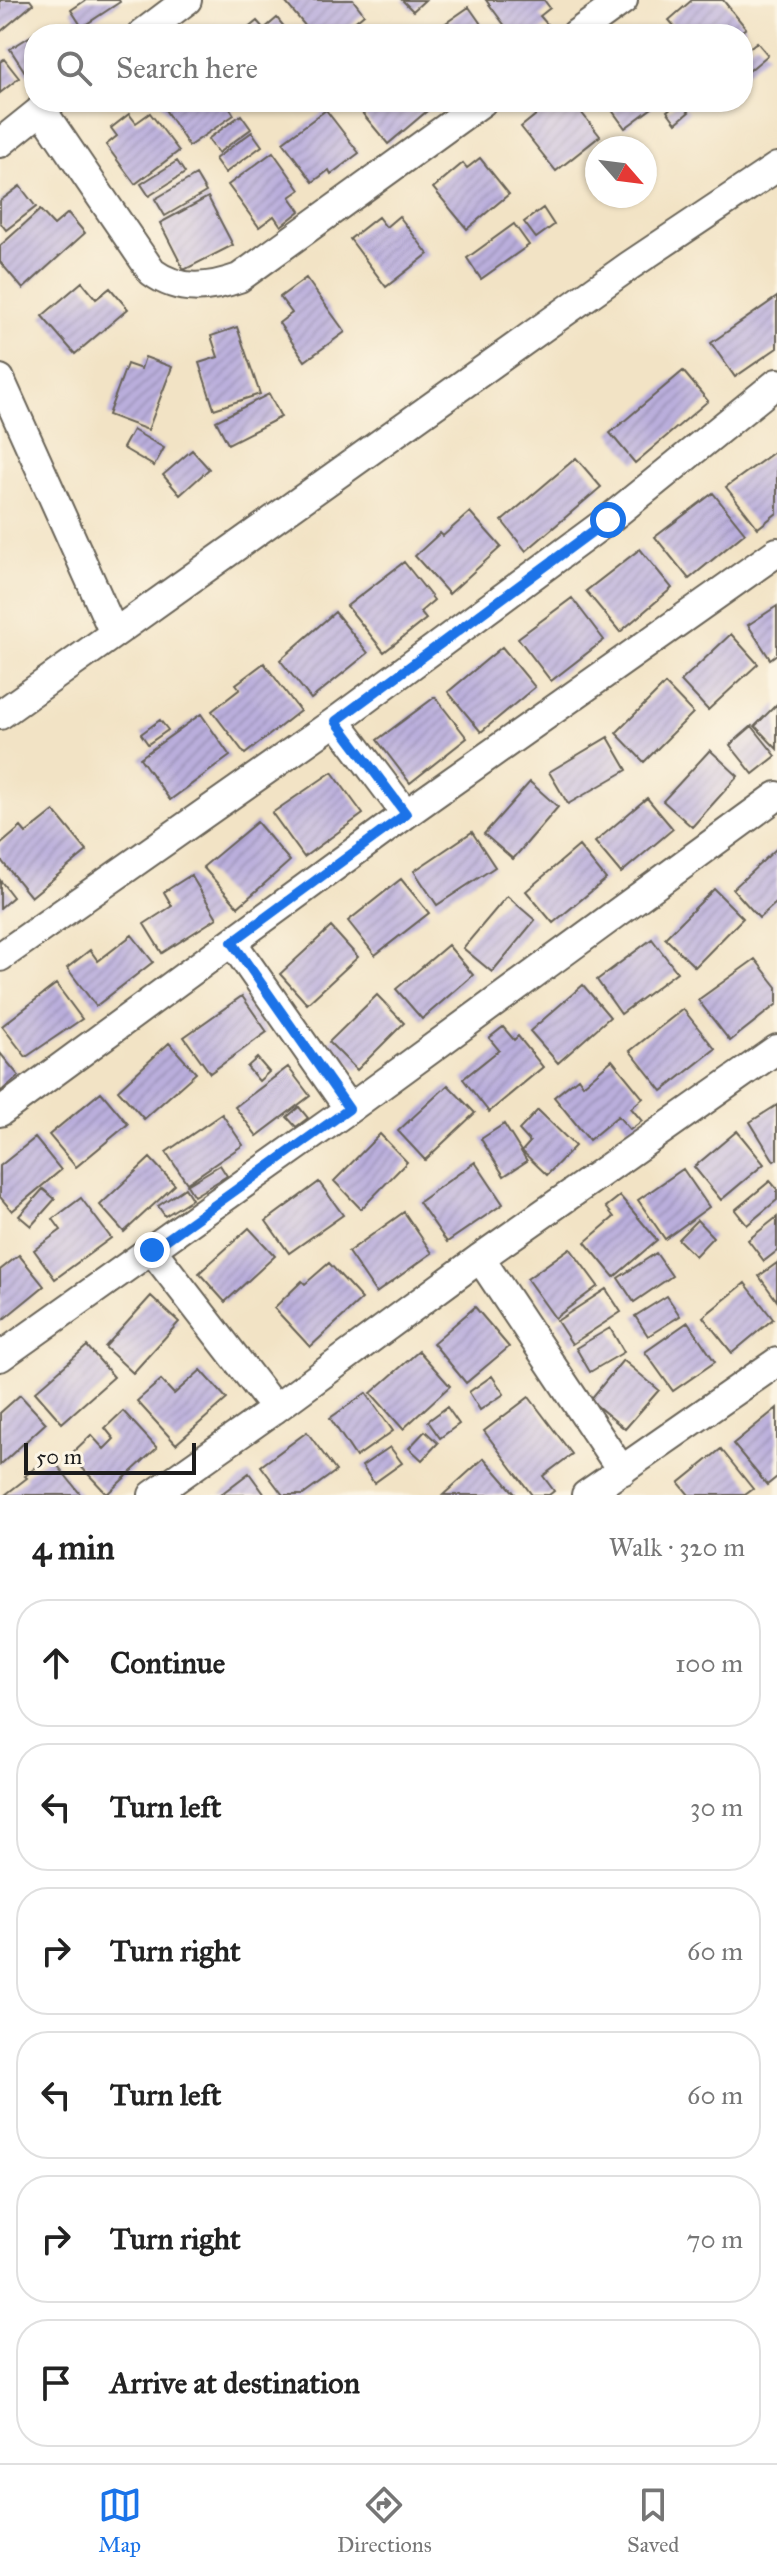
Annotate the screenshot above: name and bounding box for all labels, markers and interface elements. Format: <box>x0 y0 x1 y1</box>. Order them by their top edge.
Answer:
search box <box>24 24 753 112</box>
icon: search <box>52 46 96 90</box>
text: Search here <box>116 50 258 86</box>
north arrow <box>585 136 657 208</box>
route start <box>590 502 626 538</box>
route end <box>134 1232 170 1268</box>
scale bar <box>24 1439 196 1475</box>
text: 50 m <box>36 1443 82 1470</box>
text: 4 min <box>32 1527 115 1568</box>
text: Walk · 320 m <box>609 1531 745 1563</box>
icon: ahead <box>34 1641 78 1685</box>
text: Continue <box>110 1645 225 1681</box>
text: 100 m <box>675 1647 743 1679</box>
icon: left <box>34 1785 78 1829</box>
text: Turn left <box>110 1789 221 1825</box>
text: 30 m <box>690 1791 743 1823</box>
icon: right <box>34 1929 78 1973</box>
text: Turn right <box>110 1933 241 1969</box>
text: 60 m <box>687 1935 743 1967</box>
icon: left <box>34 2073 78 2117</box>
text: Turn left <box>110 2077 221 2113</box>
text: 60 m <box>687 2079 743 2111</box>
icon: right <box>34 2217 78 2261</box>
text: Turn right <box>110 2221 241 2257</box>
text: 70 m <box>687 2223 743 2255</box>
icon: arrive <box>34 2361 78 2405</box>
text: Arrive at destination <box>110 2365 360 2401</box>
tab: Map <box>98 2483 142 2558</box>
tab: Directions <box>337 2483 432 2558</box>
tab: Saved <box>627 2483 679 2558</box>

